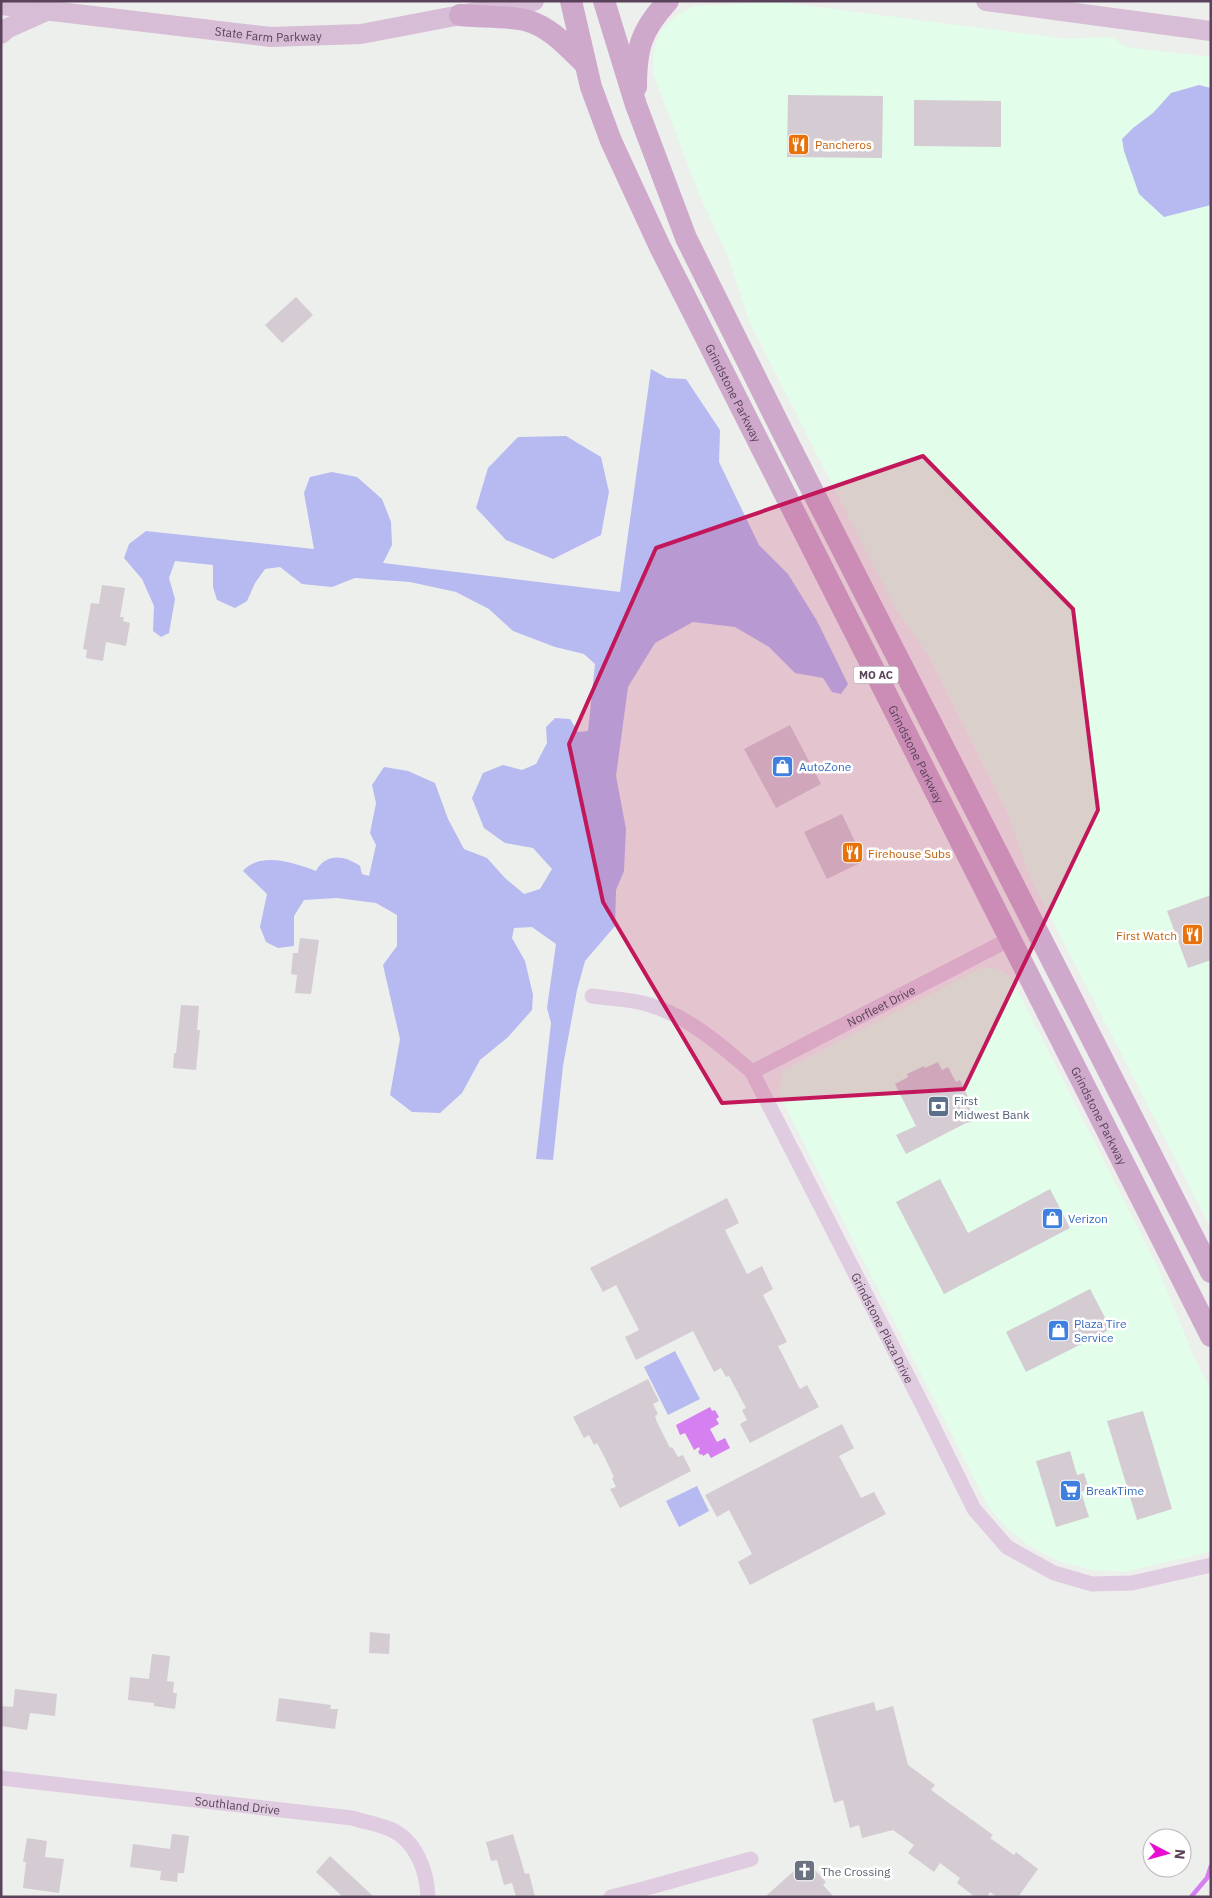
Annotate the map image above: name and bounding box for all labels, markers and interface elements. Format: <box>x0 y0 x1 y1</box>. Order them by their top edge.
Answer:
street label: State Farm Parkway <box>214 23 322 45</box>
restaurant icon: Pancheros <box>787 132 811 156</box>
place label: Pancheros <box>815 137 872 152</box>
street label: Grindstone Parkway <box>703 341 765 444</box>
road number: MO AC <box>854 666 898 684</box>
street label: Grindstone Parkway <box>885 702 948 806</box>
shop icon: AutoZone <box>771 754 795 778</box>
place label: AutoZone <box>799 759 852 774</box>
restaurant icon: Firehouse Subs <box>840 841 864 865</box>
place label: Firehouse Subs <box>868 846 951 861</box>
restaurant icon: First Watch <box>1181 923 1205 947</box>
place label: First Watch <box>1116 928 1177 943</box>
street label: Norfleet Drive <box>844 982 918 1029</box>
street label: Grindstone Parkway <box>1068 1064 1131 1167</box>
place label: First Midwest Bank <box>954 1093 1030 1122</box>
bank icon: First Midwest Bank <box>926 1095 950 1119</box>
shop icon: Verizon <box>1040 1206 1064 1230</box>
place label: Verizon <box>1068 1211 1108 1226</box>
street label: Grindstone Plaza Drive <box>848 1270 918 1386</box>
place label: Plaza Tire Service <box>1074 1316 1127 1345</box>
shop icon: Plaza Tire Service <box>1046 1318 1070 1342</box>
supermarket icon: BreakTime <box>1058 1478 1082 1502</box>
place label: BreakTime <box>1086 1483 1144 1498</box>
street label: Southland Drive <box>194 1793 281 1817</box>
north arrow <box>1142 1828 1192 1878</box>
text: N <box>1170 1848 1189 1860</box>
church icon: The Crossing <box>793 1859 817 1883</box>
place label: The Crossing <box>821 1864 891 1879</box>

